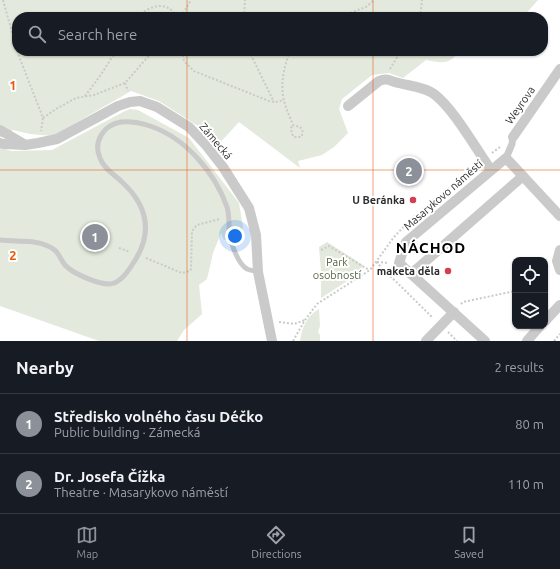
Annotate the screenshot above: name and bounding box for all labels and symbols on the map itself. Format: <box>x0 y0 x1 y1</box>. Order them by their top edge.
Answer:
text: 1 <box>9 78 17 92</box>
street label: Weyrova <box>503 84 537 126</box>
street label: Zámecká <box>197 120 235 162</box>
pin: 2 <box>396 156 422 186</box>
street label: Masarykovo náměstí <box>401 157 485 233</box>
place label: U Beránka <box>352 194 405 206</box>
marker: U Beránka <box>408 195 418 205</box>
pin: 1 <box>82 222 108 252</box>
your location <box>225 226 245 246</box>
district label: NÁCHOD <box>396 239 466 256</box>
text: 2 <box>9 248 17 262</box>
park label: Park osobností <box>313 256 362 281</box>
place label: maketa děla <box>377 265 440 277</box>
marker: maketa děla <box>443 266 453 276</box>

